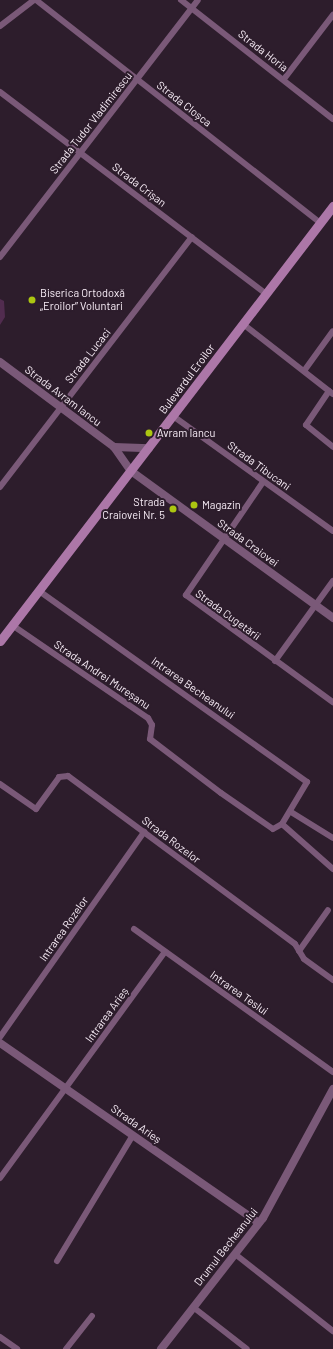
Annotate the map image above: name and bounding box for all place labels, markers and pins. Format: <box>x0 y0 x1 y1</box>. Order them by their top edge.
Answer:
place label: Biserica Ortodoxă „Eroilor” Voluntari <box>40 287 125 313</box>
marker: Biserica Ortodoxă „Eroilor” Voluntari <box>27 295 37 305</box>
place label: Avram Iancu <box>157 426 215 440</box>
marker: Avram Iancu <box>144 428 154 438</box>
place label: Strada Craiovei Nr. 5 <box>102 496 165 522</box>
place label: Magazin <box>202 498 241 512</box>
marker: Magazin <box>189 500 199 510</box>
marker: Strada Craiovei Nr. 5 <box>168 504 178 514</box>

